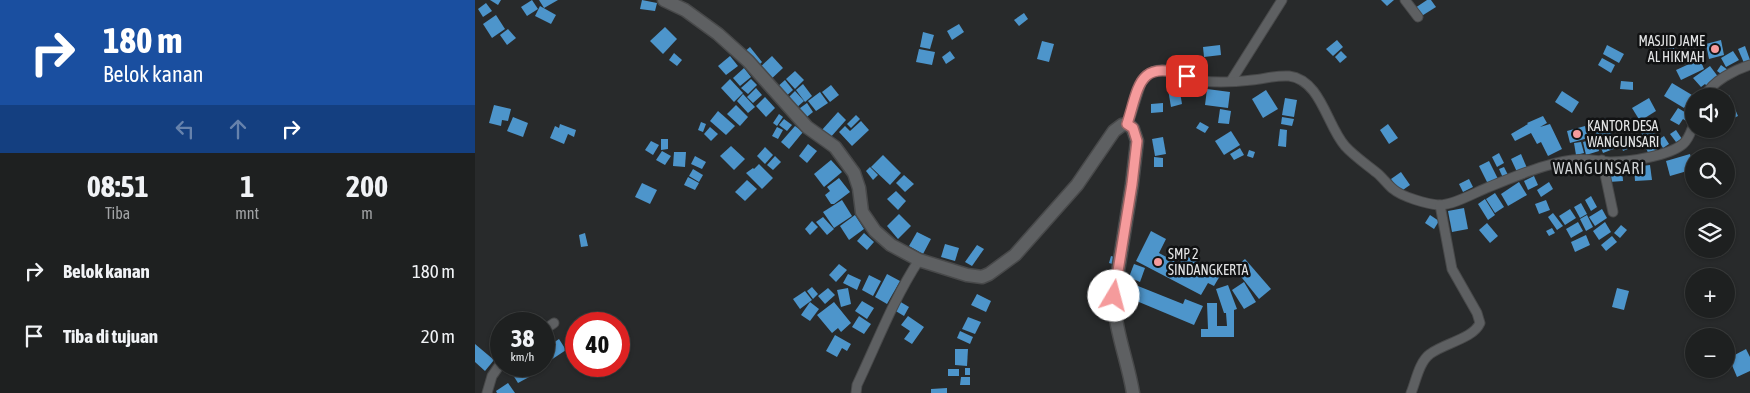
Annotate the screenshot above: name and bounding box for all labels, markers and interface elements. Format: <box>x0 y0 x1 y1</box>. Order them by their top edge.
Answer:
icon: right <box>20 20 85 85</box>
text: 180 m <box>103 20 182 60</box>
place label: MASJID JAME AL HIKMAH <box>1638 33 1705 65</box>
marker: MASJID JAME AL HIKMAH <box>1709 43 1721 55</box>
pin <box>1166 55 1208 97</box>
text: Belok kanan <box>103 61 204 87</box>
icon: arrive <box>1173 62 1201 90</box>
map controls <box>1685 88 1735 378</box>
button: sound <box>1685 88 1735 138</box>
icon: left <box>171 115 199 143</box>
icon: ahead <box>224 115 252 143</box>
icon: right <box>277 115 305 143</box>
place label: KANTOR DESA WANGUNSARI <box>1587 118 1659 150</box>
marker: KANTOR DESA WANGUNSARI <box>1571 128 1583 140</box>
button: search <box>1685 148 1735 198</box>
district label: WANGUNSARI <box>1553 159 1645 177</box>
text: 08:51 <box>87 169 149 203</box>
text: 1 <box>240 169 254 203</box>
text: 200 <box>346 169 388 203</box>
text: Tiba <box>105 204 130 222</box>
text: mnt <box>235 204 259 222</box>
text: m <box>361 204 373 222</box>
button: layers <box>1685 208 1735 258</box>
place label: SMP 2 SINDANGKERTA <box>1168 246 1248 278</box>
marker: SMP 2 SINDANGKERTA <box>1152 256 1164 268</box>
icon: right <box>20 257 48 285</box>
text: Belok kanan <box>63 260 150 282</box>
text: 180 m <box>412 260 455 282</box>
button: + <box>1685 268 1735 318</box>
position arrow <box>1087 269 1139 321</box>
speed limit sign: 40 <box>565 312 630 377</box>
icon: arrive <box>20 322 48 350</box>
text: 38 <box>511 324 534 352</box>
text: Tiba di tujuan <box>63 325 158 347</box>
text: 20 m <box>421 325 455 347</box>
button: − <box>1685 328 1735 378</box>
text: km/h <box>511 350 534 364</box>

